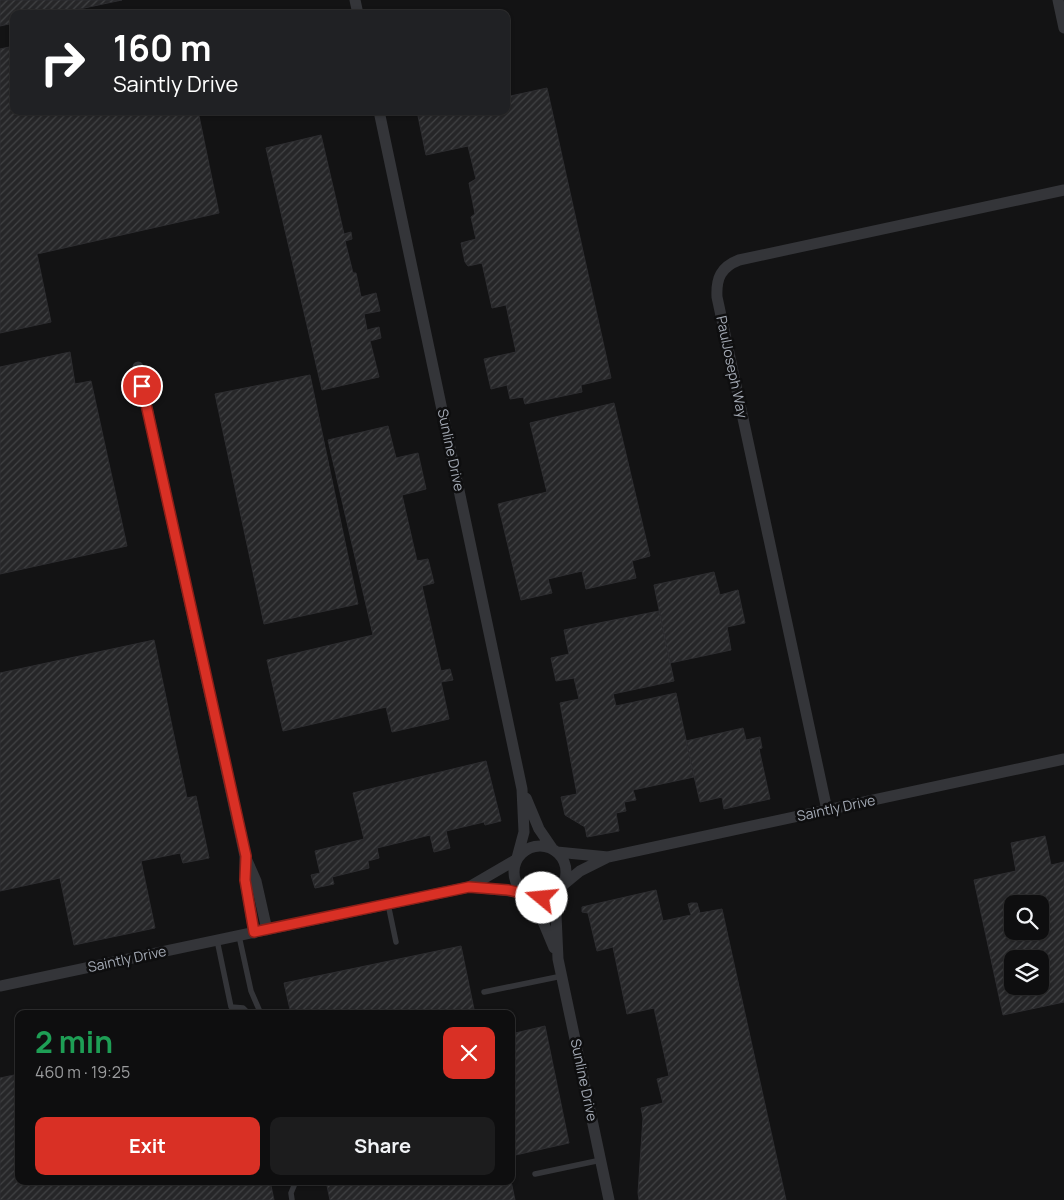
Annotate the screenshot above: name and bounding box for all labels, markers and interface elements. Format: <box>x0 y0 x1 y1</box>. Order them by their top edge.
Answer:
text: 160 m <box>113 24 212 72</box>
icon: right <box>30 30 95 95</box>
text: Saintly Drive <box>113 69 238 99</box>
street label: PaulJoseph Way <box>712 314 753 420</box>
pin <box>121 365 163 407</box>
icon: arrive <box>128 372 156 400</box>
street label: Sunline Drive <box>433 407 469 493</box>
street label: Saintly Drive <box>795 790 877 825</box>
position arrow <box>515 871 567 923</box>
map controls <box>1004 895 1049 995</box>
button: search <box>1004 895 1049 940</box>
street label: Saintly Drive <box>86 941 168 976</box>
button: layers <box>1004 950 1049 995</box>
text: 2 min <box>35 1021 113 1062</box>
button: close <box>443 1027 495 1079</box>
street label: Sunline Drive <box>566 1037 602 1123</box>
text: 460 m · 19:25 <box>35 1061 130 1083</box>
button: Exit <box>35 1117 260 1175</box>
button: Share <box>270 1117 495 1175</box>

